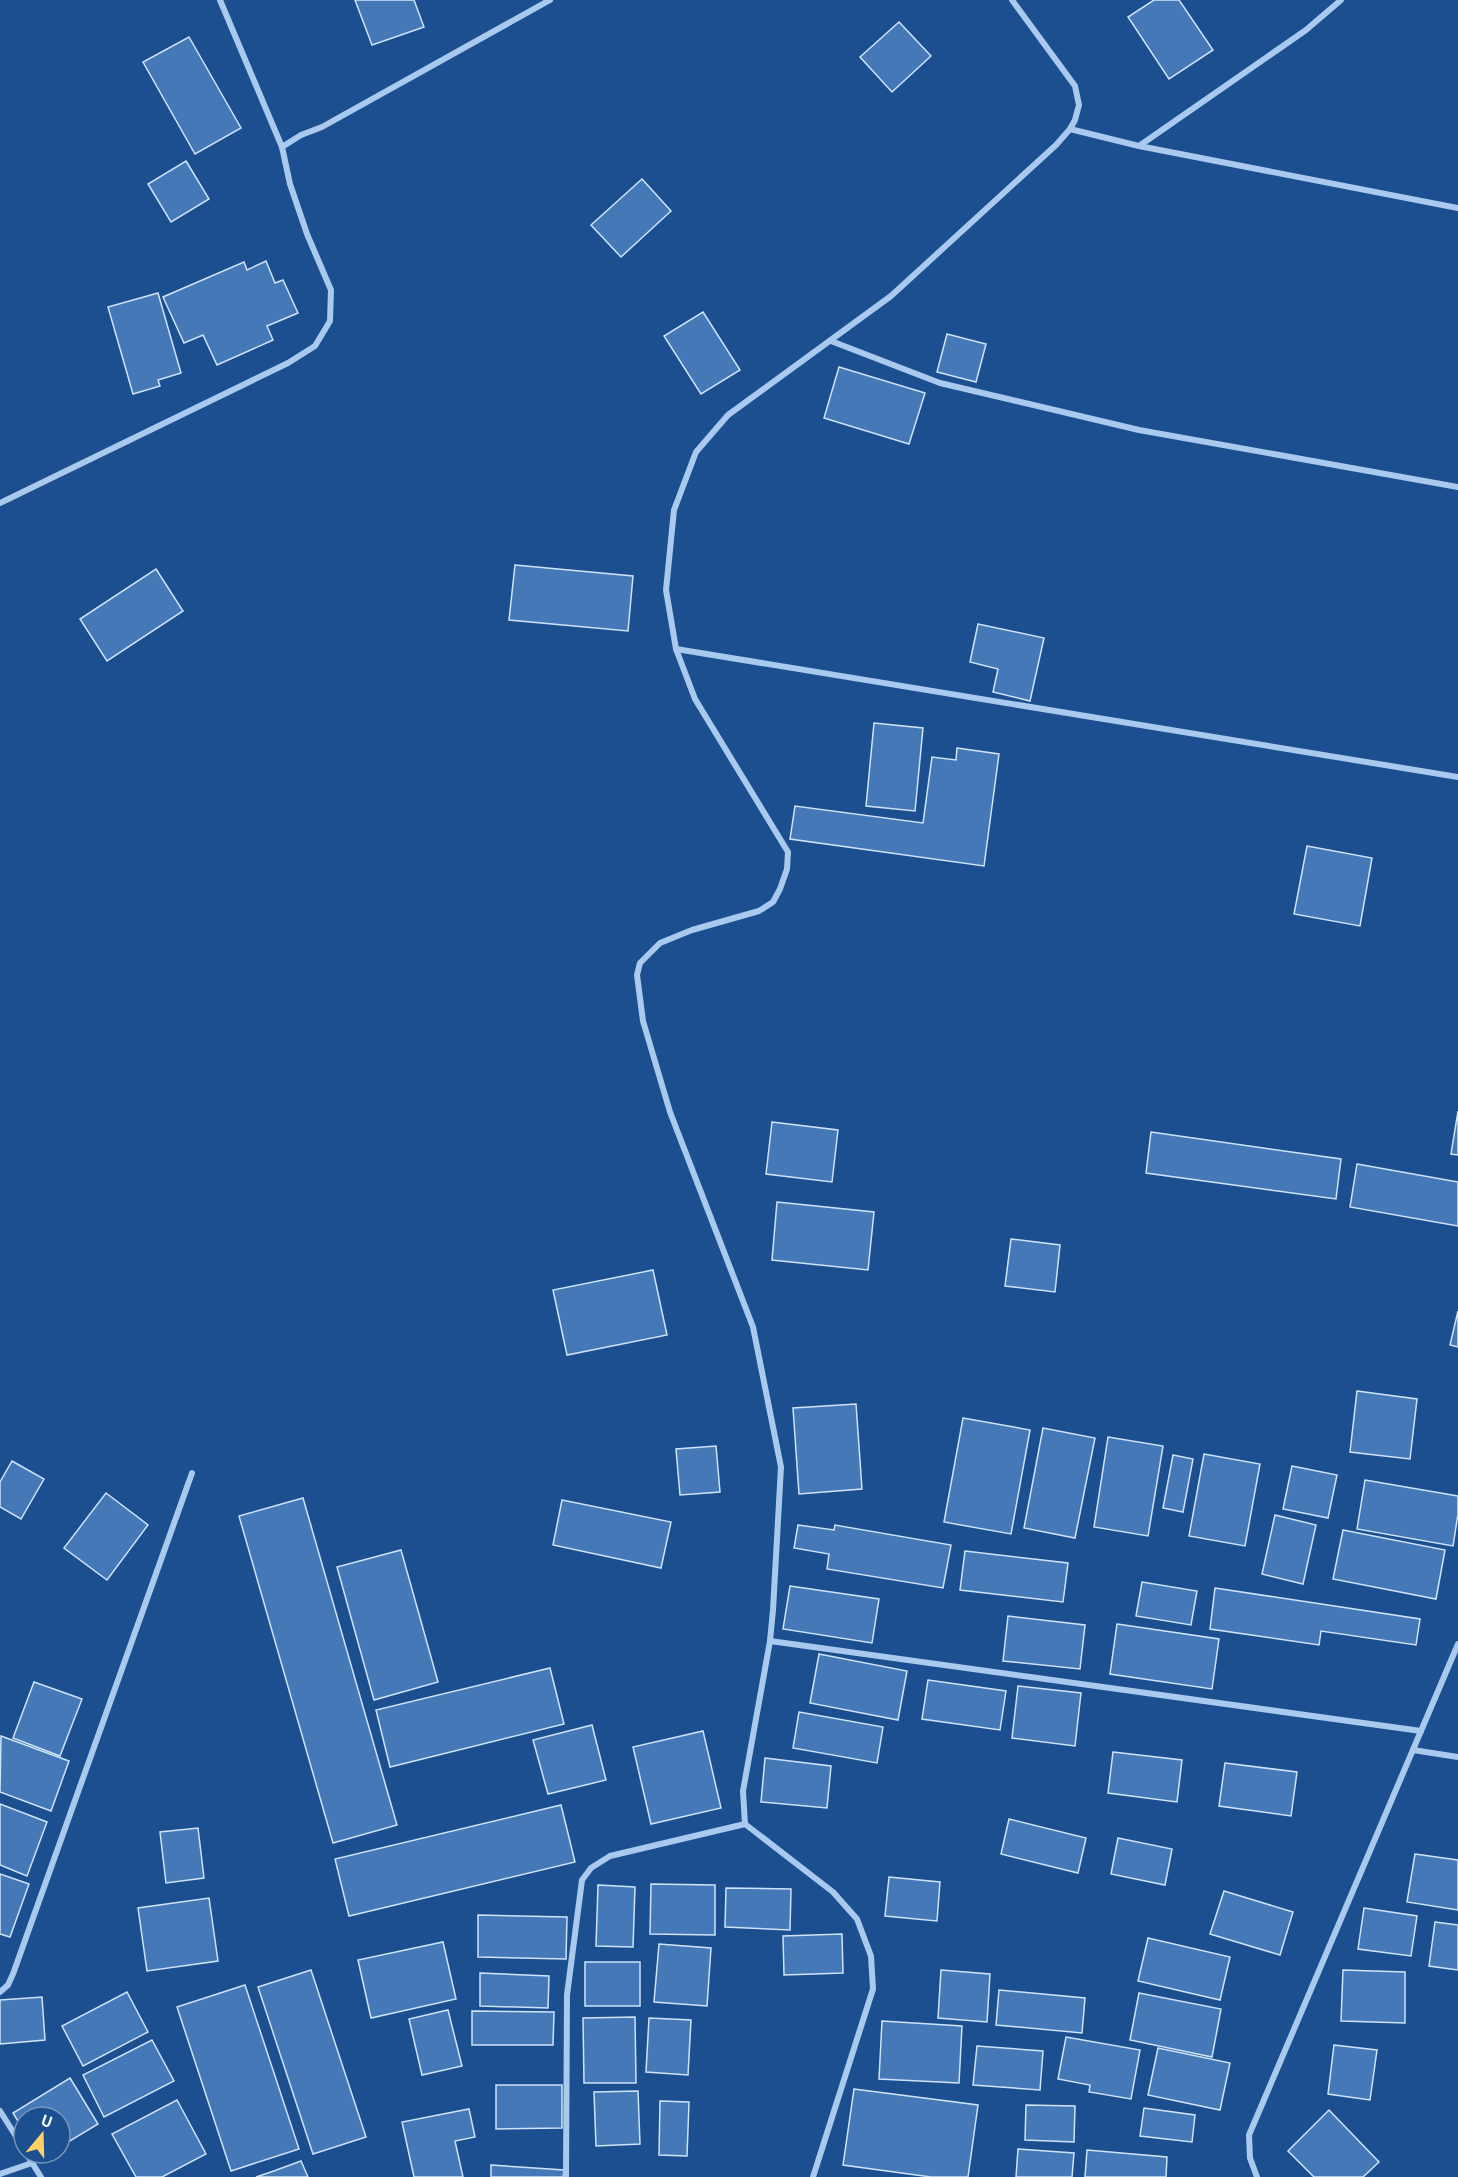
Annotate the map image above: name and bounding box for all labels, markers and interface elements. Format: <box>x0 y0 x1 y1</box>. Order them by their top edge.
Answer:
north arrow <box>12 2105 72 2165</box>
text: U <box>39 2110 55 2132</box>

